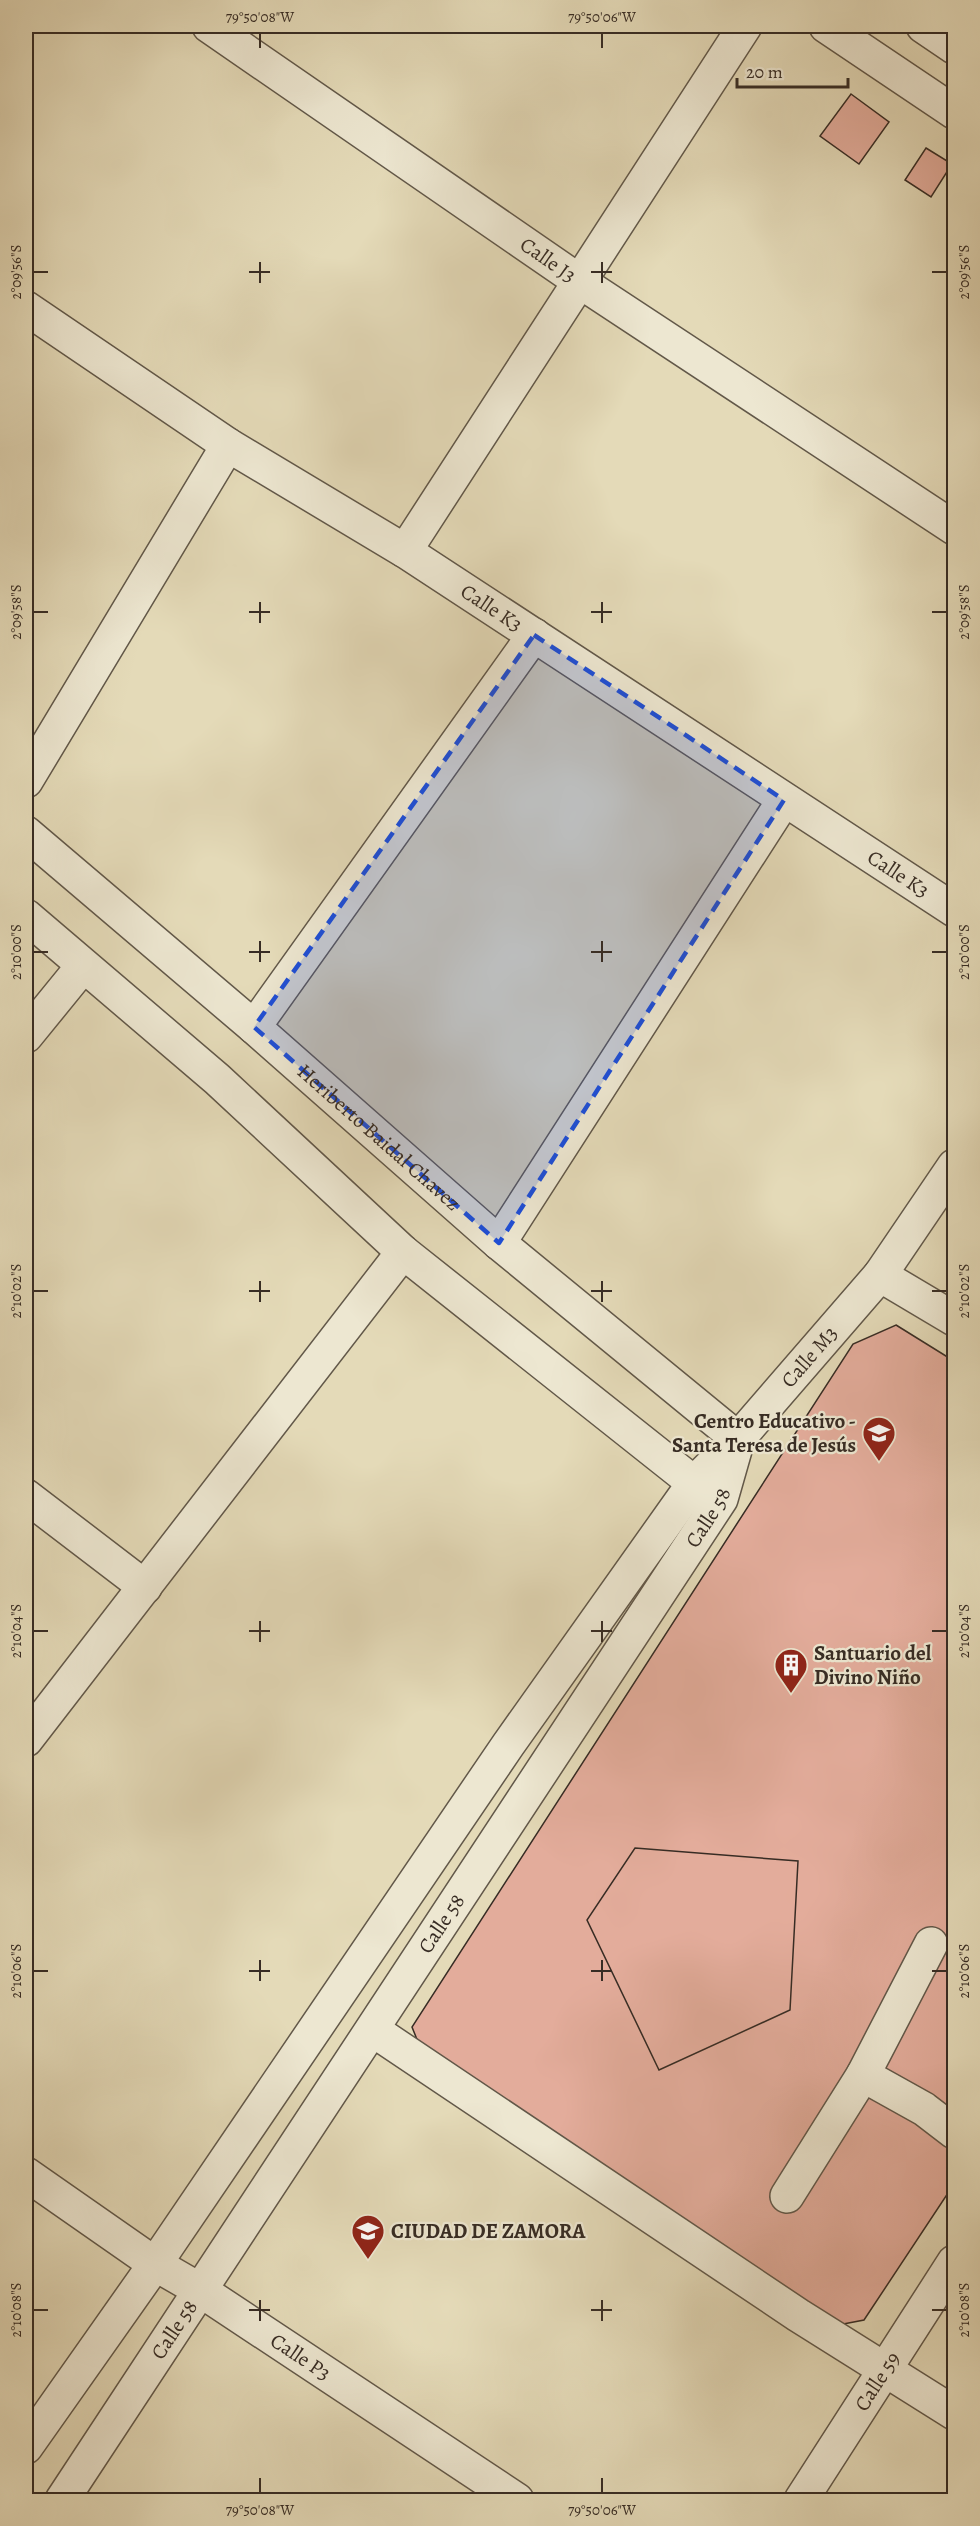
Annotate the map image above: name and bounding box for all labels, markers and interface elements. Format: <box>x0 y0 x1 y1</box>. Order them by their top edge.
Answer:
text: 79°50'08"W <box>226 7 294 27</box>
text: 79°50'06"W <box>568 7 636 27</box>
scale bar <box>737 51 848 89</box>
text: 20 m <box>746 60 783 84</box>
street label: Calle J3 <box>515 231 582 289</box>
text: 2°09'56"S <box>6 245 26 299</box>
text: 2°09'56"S <box>954 245 974 299</box>
street label: Calle K3 <box>455 577 528 638</box>
text: 2°09'58"S <box>6 584 26 640</box>
text: 2°09'58"S <box>954 584 974 640</box>
street label: Calle K3 <box>862 843 935 904</box>
text: 2°10'00"S <box>6 924 26 980</box>
text: 2°10'00"S <box>954 924 974 980</box>
street label: Heriberto Baidal Chavez <box>291 1058 467 1217</box>
text: 2°10'02"S <box>6 1264 26 1318</box>
text: 2°10'02"S <box>954 1264 974 1318</box>
street label: Calle M3 <box>775 1320 844 1394</box>
place label: Centro Educativo - Santa Teresa de Jesús <box>672 1407 856 1459</box>
school or university icon: Centro Educativo - Santa Teresa de Jesús <box>861 1415 897 1462</box>
street label: Calle 58 <box>679 1485 737 1553</box>
text: 2°10'04"S <box>6 1604 26 1658</box>
text: 2°10'04"S <box>954 1604 974 1658</box>
place label: Santuario del Divino Niño <box>814 1639 932 1691</box>
building icon: Santuario del Divino Niño <box>773 1647 809 1694</box>
street label: Calle 58 <box>412 1888 471 1959</box>
text: 2°10'06"S <box>6 1944 26 1998</box>
text: 2°10'06"S <box>954 1944 974 1998</box>
school or university icon: CIUDAD DE ZAMORA <box>350 2213 386 2260</box>
place label: CIUDAD DE ZAMORA <box>391 2217 586 2245</box>
text: 2°10'08"S <box>6 2282 26 2338</box>
text: 2°10'08"S <box>954 2282 974 2338</box>
street label: Calle 58 <box>144 2294 204 2365</box>
street label: Calle P3 <box>265 2326 336 2387</box>
street label: Calle 59 <box>848 2346 907 2416</box>
text: 79°50'08"W <box>226 2500 294 2520</box>
text: 79°50'06"W <box>568 2500 636 2520</box>

